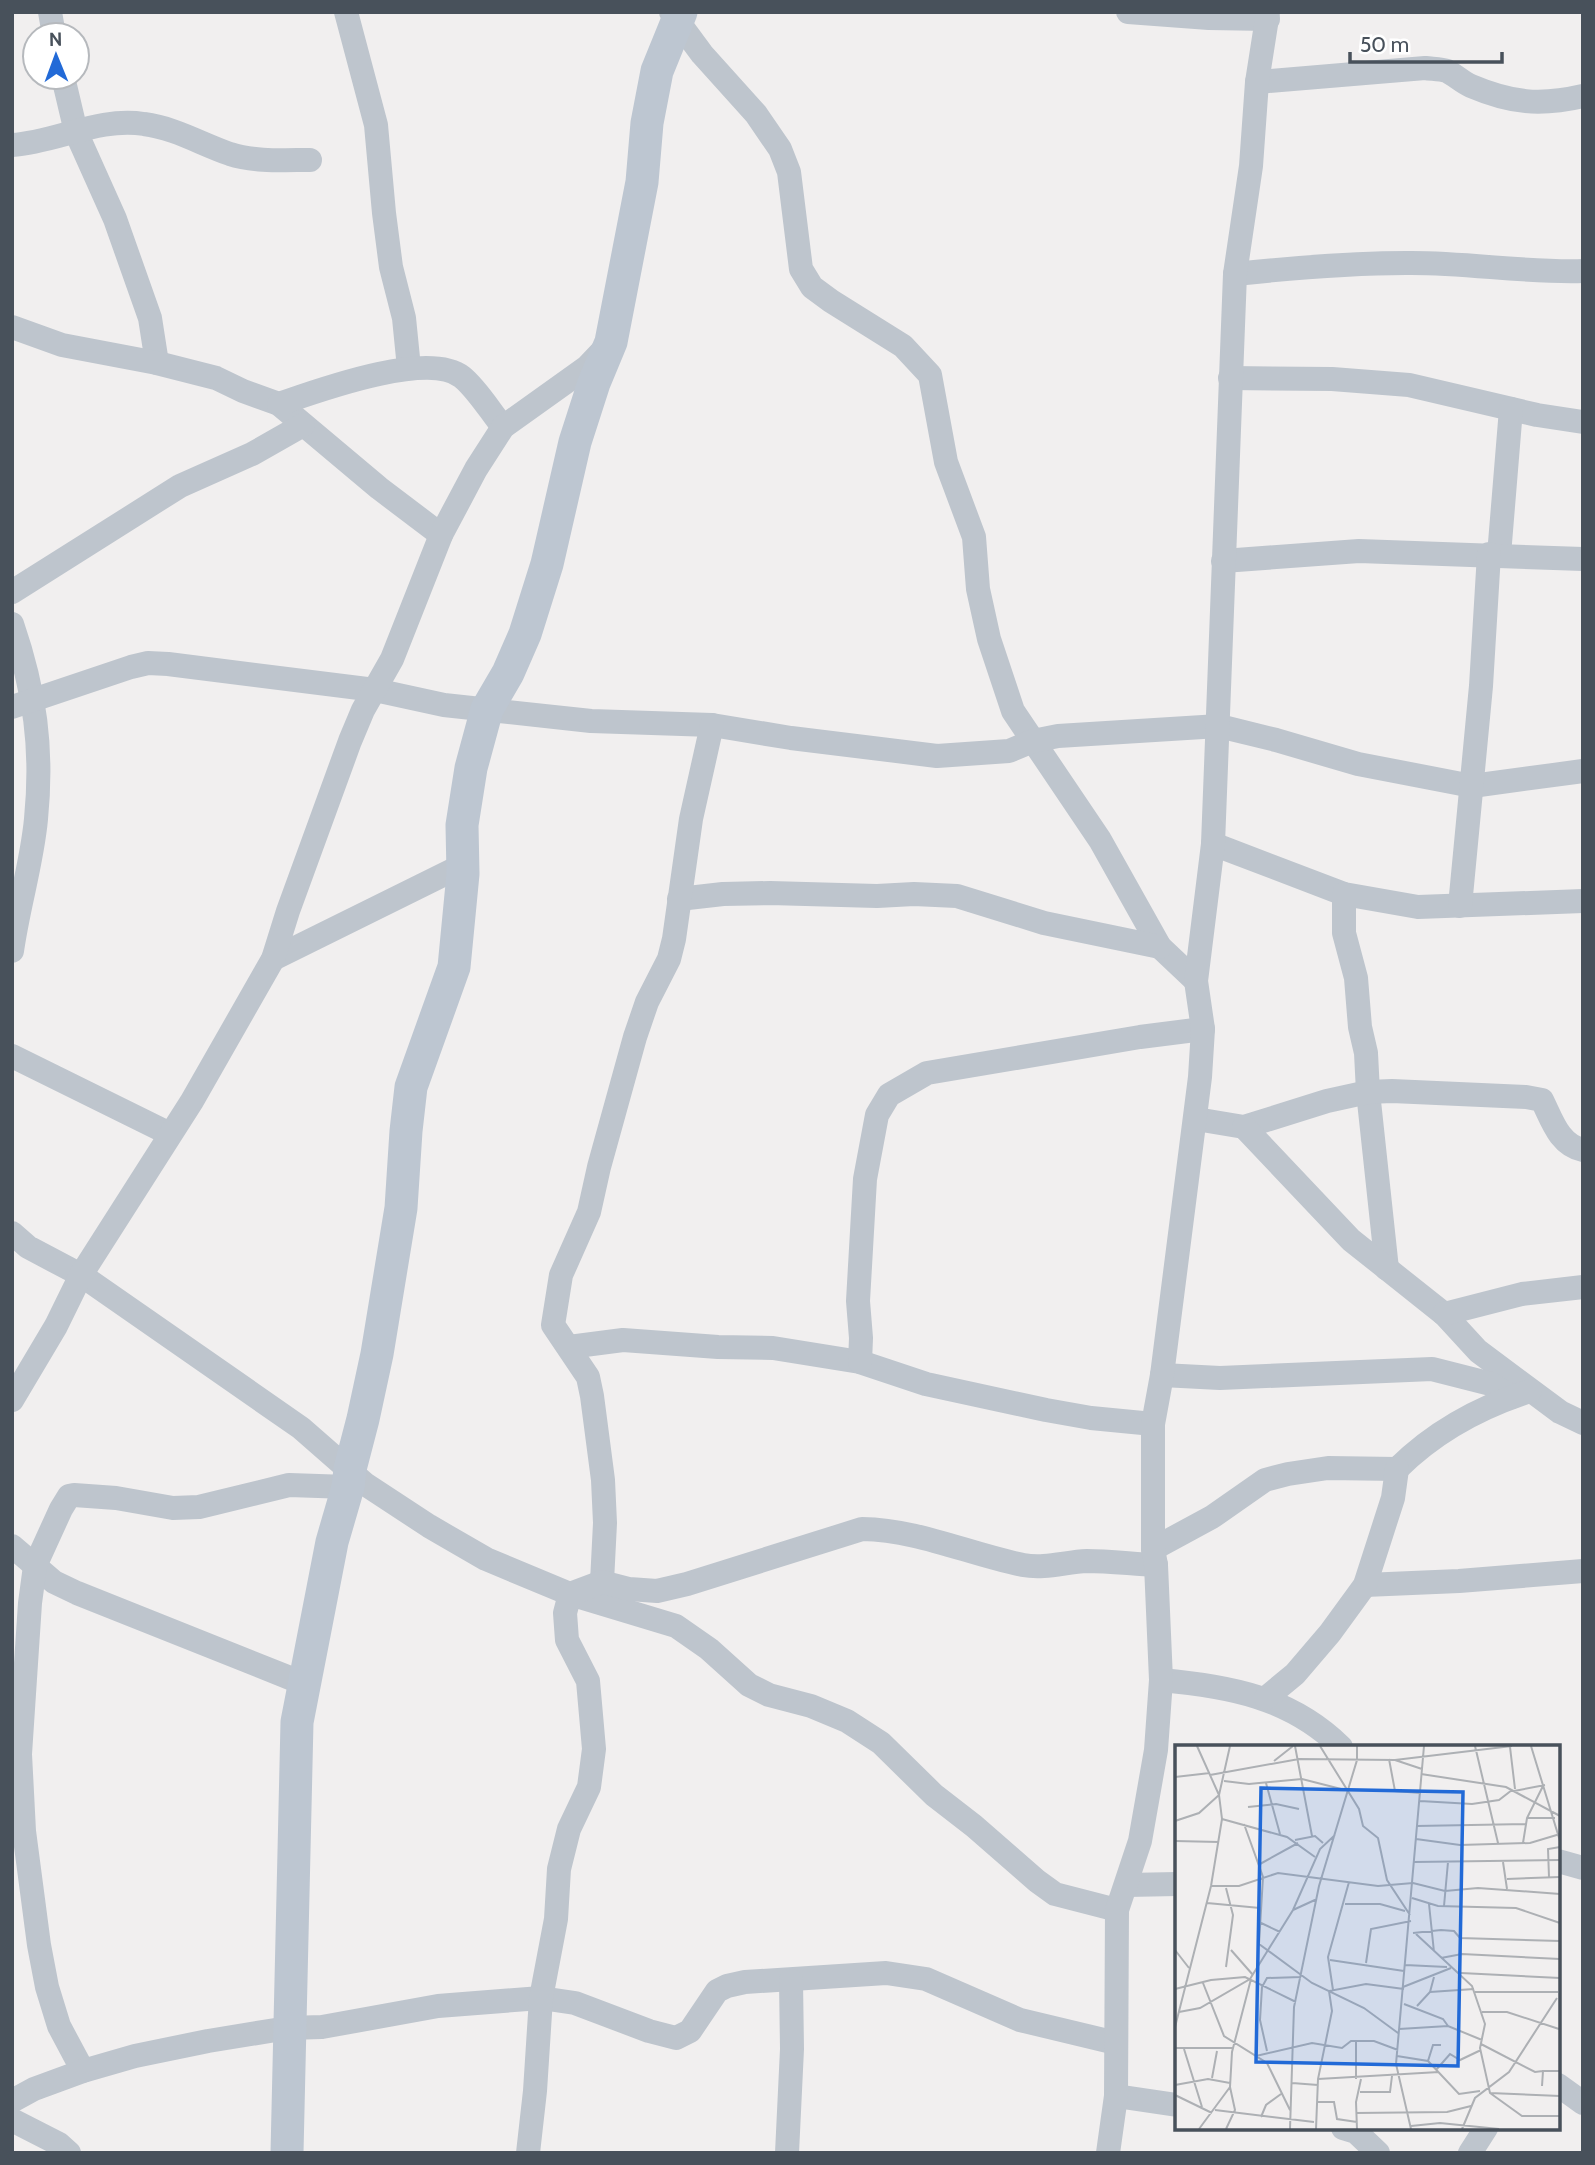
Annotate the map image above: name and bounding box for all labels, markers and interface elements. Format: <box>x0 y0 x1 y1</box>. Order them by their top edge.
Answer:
north arrow <box>21 21 91 91</box>
scale bar <box>1350 21 1502 65</box>
text: N <box>49 28 63 51</box>
text: 50 m <box>1360 32 1409 57</box>
inset map <box>1175 1745 1560 2130</box>

